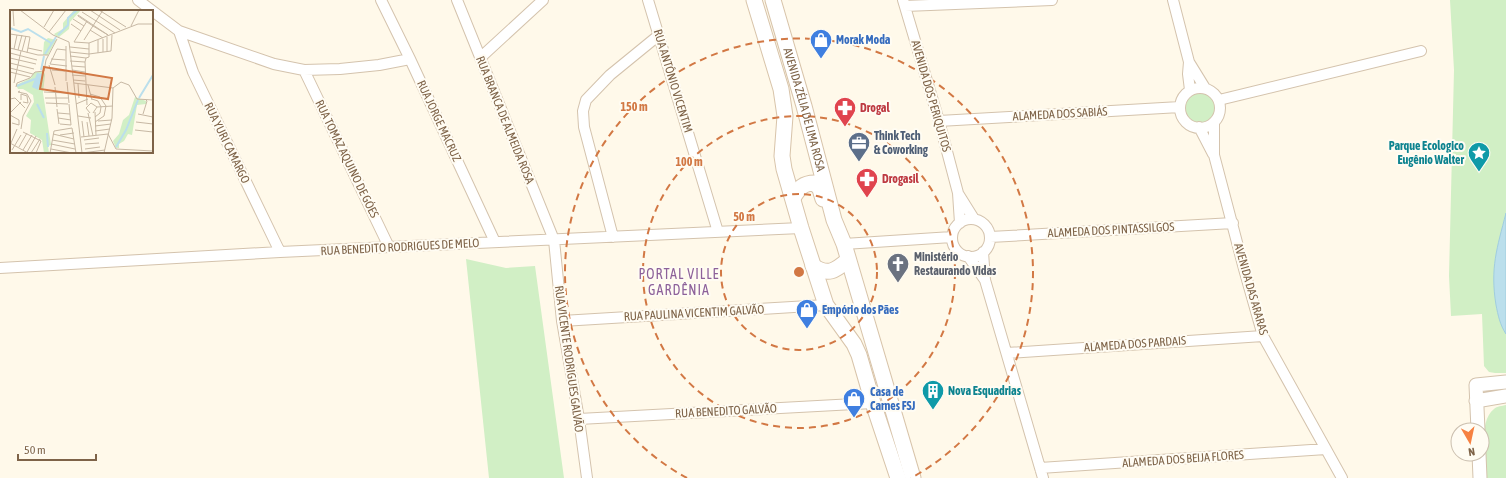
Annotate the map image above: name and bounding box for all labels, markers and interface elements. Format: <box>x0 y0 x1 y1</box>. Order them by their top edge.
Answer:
inset map <box>10 10 153 153</box>
shop icon: Morak Moda <box>808 27 834 60</box>
street label: RUA ANTÔNIO VICENTIM <box>651 28 695 134</box>
place label: Morak Moda <box>836 33 891 47</box>
street label: AVENIDA DOS PERIQUITOS <box>908 38 954 154</box>
street label: AVENIDA ZÉLIA DE LIMA ROSA <box>780 46 828 173</box>
street label: RUA BRANCA DE ALMEIDA ROSA <box>473 54 537 186</box>
street label: RUA JORGE MACRUZ <box>414 78 464 164</box>
pharmacy icon: Drogal <box>832 95 858 128</box>
street label: RUA TOMAZ AQUINO DE GÓES <box>312 98 382 220</box>
street label: RUA YURI CAMARGO <box>201 100 253 186</box>
text: 150 m <box>620 100 648 114</box>
place label: Drogal <box>860 101 890 115</box>
street label: ALAMEDA DOS SABIÁS <box>1012 105 1108 123</box>
place label: Think Tech & Coworking <box>874 129 929 157</box>
office icon: Think Tech & Coworking <box>846 130 872 163</box>
place label: Parque Ecologico Eugênio Walter <box>1389 139 1464 167</box>
place icon: Parque Ecologico Eugênio Walter <box>1466 140 1492 173</box>
text: 100 m <box>675 155 703 169</box>
pharmacy icon: Drogasil <box>854 166 880 199</box>
place label: Drogasil <box>882 172 919 186</box>
text: 50 m <box>733 210 755 224</box>
street label: ALAMEDA DOS PINTASSILGOS <box>1047 220 1175 240</box>
street label: RUA BENEDITO RODRIGUES DE MELO <box>320 236 480 258</box>
street label: AVENIDA DAS ARARAS <box>1231 241 1271 337</box>
place label: Ministério Restaurando Vidas <box>914 250 997 278</box>
church icon: Ministério Restaurando Vidas <box>885 251 911 284</box>
centre of rings <box>792 265 806 279</box>
district label: PORTAL VILLE GARDÊNIA <box>638 266 720 298</box>
street label: RUA VICENTE RODRIGUES GALVÃO <box>552 285 586 433</box>
shop icon: Empório dos Pães <box>794 297 820 330</box>
street label: RUA PAULINA VICENTIM GALVÃO <box>623 302 765 324</box>
place label: Empório dos Pães <box>822 303 900 317</box>
street label: ALAMEDA DOS PARDAIS <box>1084 333 1186 355</box>
building icon: Nova Esquadrias <box>920 378 946 411</box>
place label: Nova Esquadrias <box>948 384 1022 398</box>
place label: Casa de Carnes FSJ <box>870 385 916 413</box>
shop icon: Casa de Carnes FSJ <box>841 386 867 419</box>
street label: RUA BENEDITO GALVÃO <box>675 401 777 421</box>
north arrow <box>1450 422 1490 462</box>
scale bar <box>18 436 96 462</box>
text: 50 m <box>24 443 46 457</box>
text: N <box>1467 445 1476 458</box>
street label: ALAMEDA DOS BEIJA FLORES <box>1122 448 1244 470</box>

